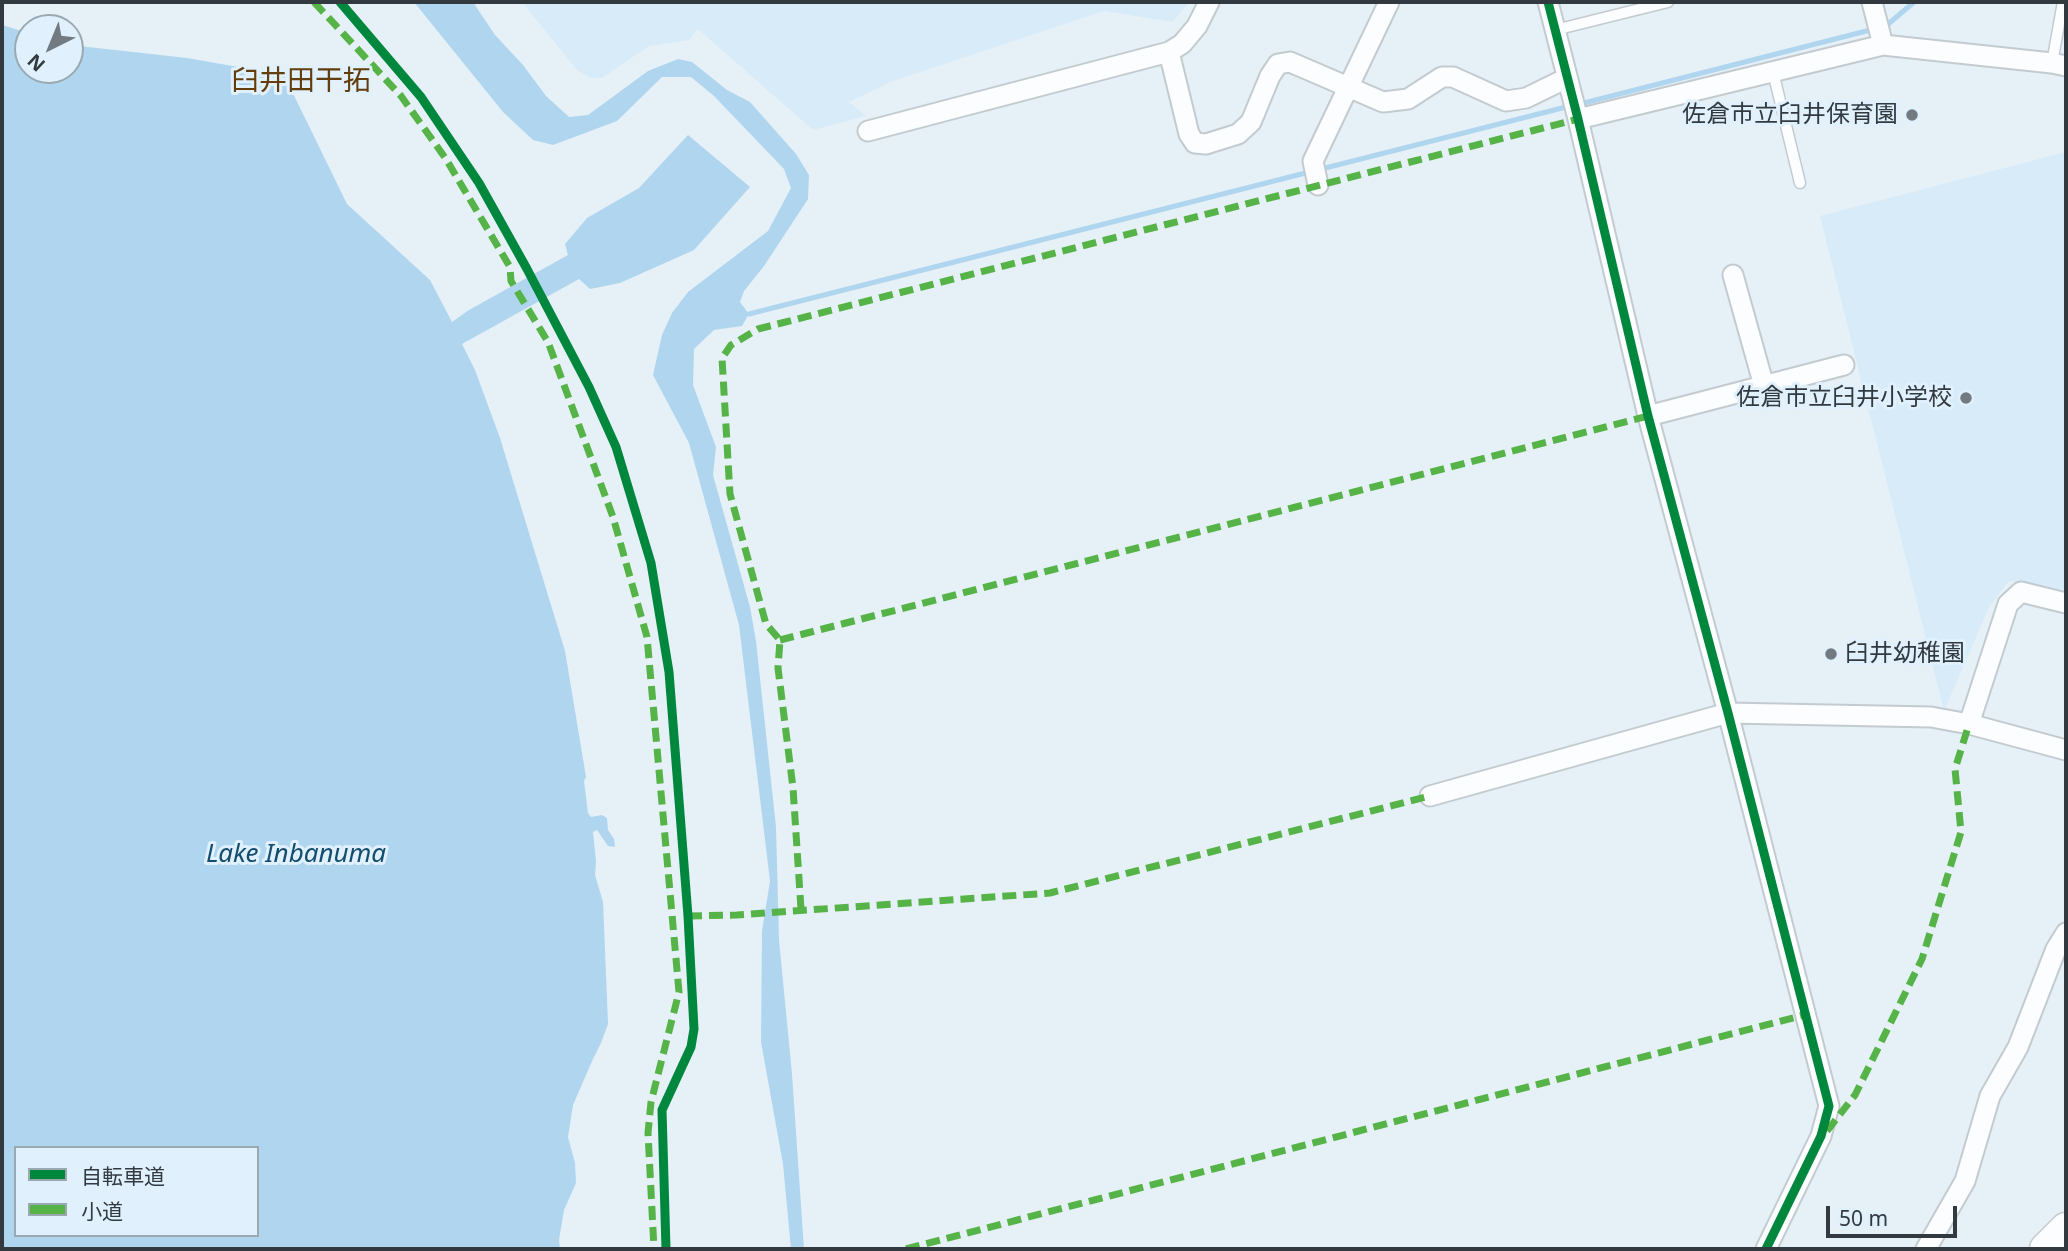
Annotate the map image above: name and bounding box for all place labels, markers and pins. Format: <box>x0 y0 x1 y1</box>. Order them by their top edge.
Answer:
place label: 佐倉市立臼井保育園 <box>1682 101 1898 129</box>
marker: 佐倉市立臼井保育園 <box>1904 107 1920 123</box>
place label: 佐倉市立臼井小学校 <box>1736 384 1952 412</box>
marker: 佐倉市立臼井小学校 <box>1958 390 1974 406</box>
place label: 臼井幼稚園 <box>1845 640 1965 668</box>
marker: 臼井幼稚園 <box>1823 646 1839 662</box>

